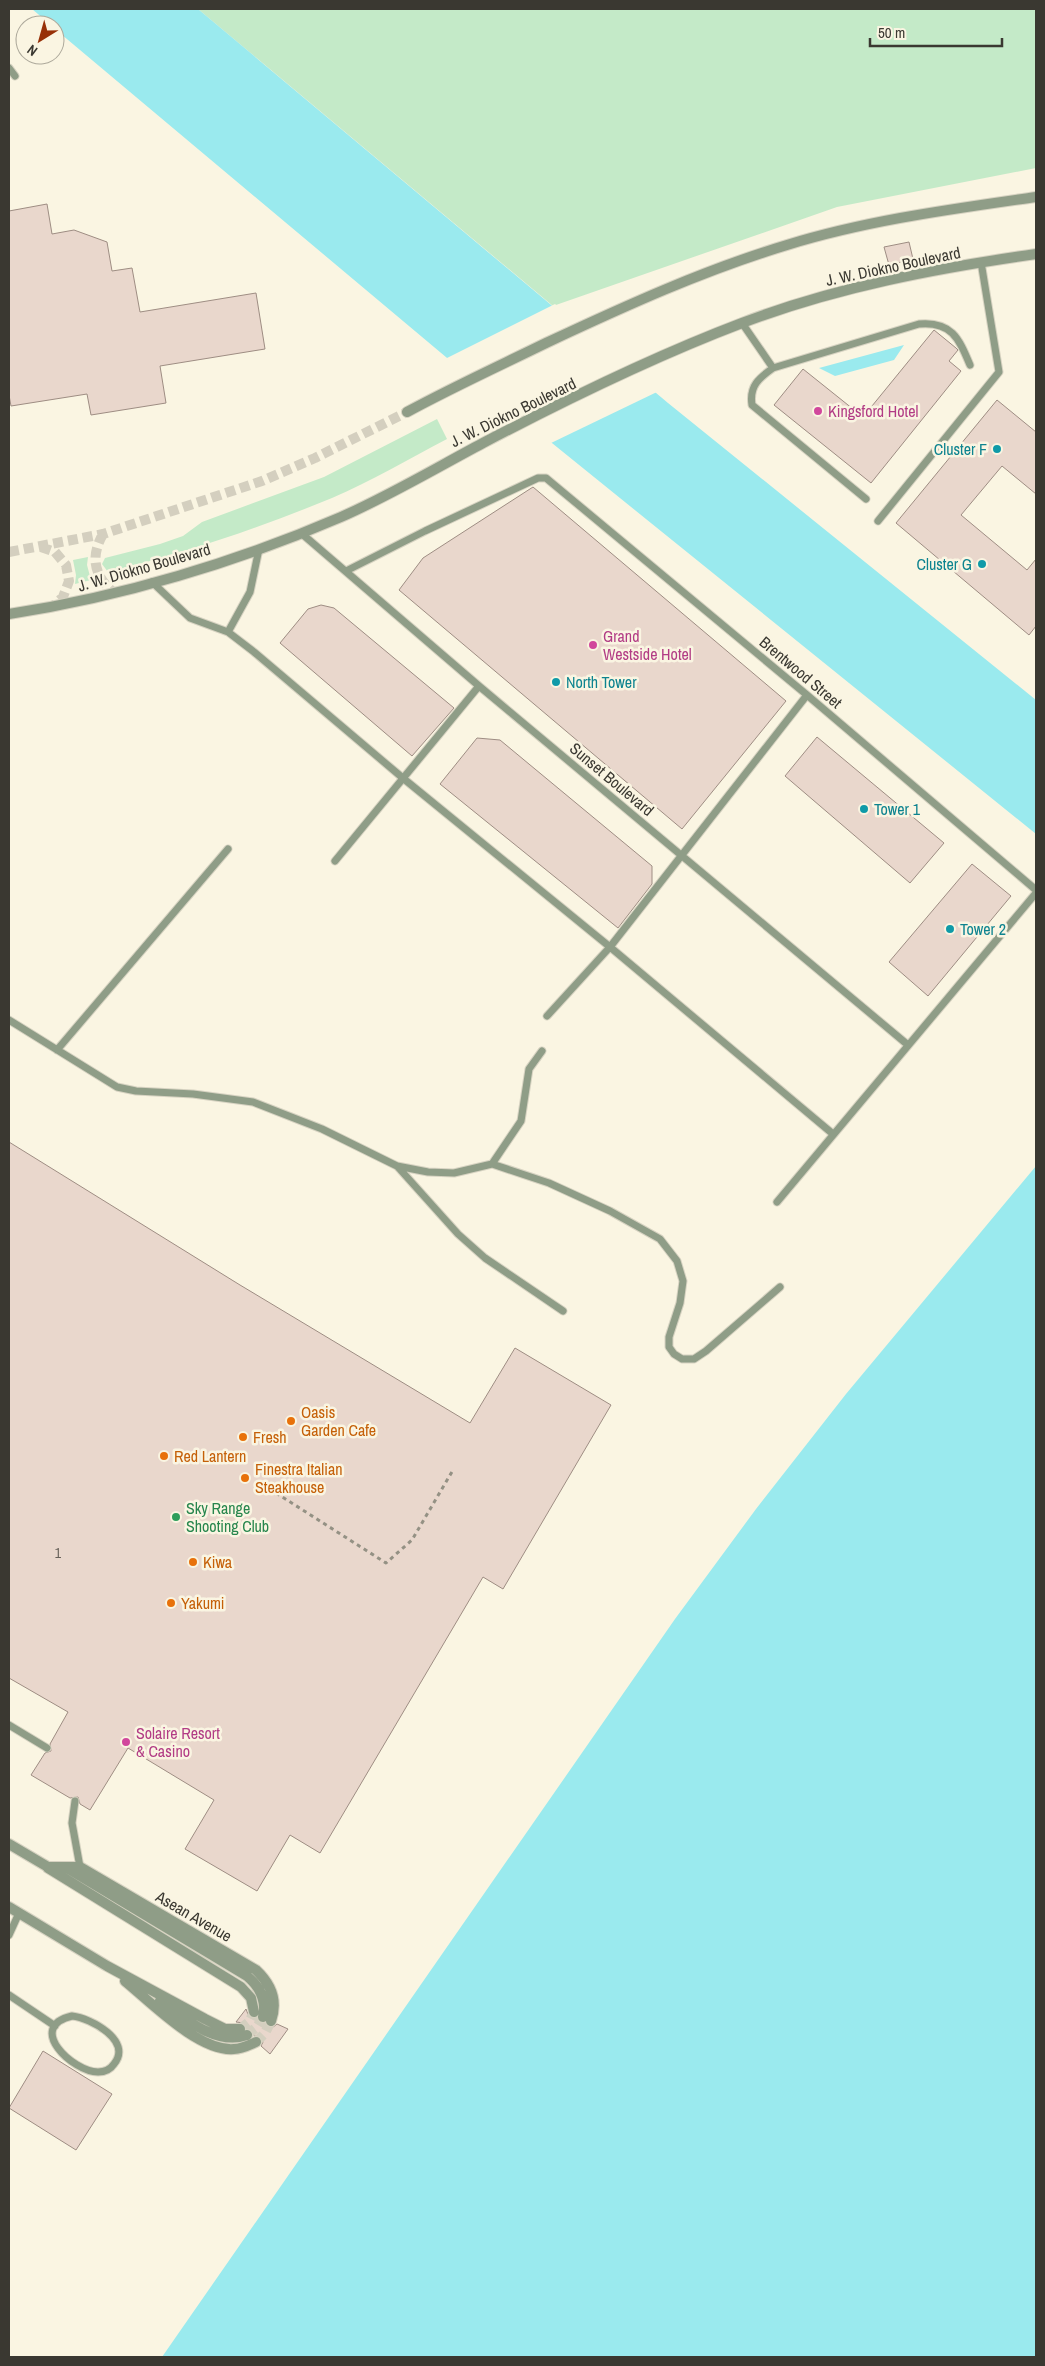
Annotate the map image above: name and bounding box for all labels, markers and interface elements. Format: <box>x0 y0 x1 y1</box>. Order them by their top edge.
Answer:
north arrow <box>15 15 65 65</box>
scale bar <box>870 15 1002 47</box>
text: 50 m <box>878 22 905 43</box>
text: N <box>23 41 41 60</box>
street label: J. W. Diokno Boulevard <box>824 241 962 291</box>
street label: J. W. Diokno Boulevard <box>447 372 579 452</box>
place label: Kingsford Hotel <box>828 400 919 422</box>
marker: Kingsford Hotel <box>812 405 824 417</box>
place label: Cluster F <box>934 438 987 460</box>
marker: Cluster F <box>991 443 1003 455</box>
street label: J. W. Diokno Boulevard <box>75 538 213 596</box>
place label: Cluster G <box>917 553 972 575</box>
marker: Cluster G <box>976 558 988 570</box>
place label: Grand Westside Hotel <box>603 625 692 665</box>
street label: Brentwood Street <box>755 631 847 713</box>
marker: Grand Westside Hotel <box>587 639 599 651</box>
place label: North Tower <box>566 671 637 693</box>
marker: North Tower <box>550 676 562 688</box>
street label: Sunset Boulevard <box>565 737 659 821</box>
place label: Tower 1 <box>874 798 921 820</box>
marker: Tower 1 <box>858 803 870 815</box>
place label: Tower 2 <box>960 918 1006 940</box>
marker: Tower 2 <box>944 923 956 935</box>
place label: Oasis Garden Cafe <box>301 1401 376 1441</box>
marker: Oasis Garden Cafe <box>285 1415 297 1427</box>
place label: Fresh <box>253 1426 287 1448</box>
marker: Fresh <box>237 1431 249 1443</box>
place label: Red Lantern <box>174 1445 246 1467</box>
marker: Red Lantern <box>158 1450 170 1462</box>
place label: Finestra Italian Steakhouse <box>255 1458 343 1498</box>
marker: Finestra Italian Steakhouse <box>239 1472 251 1484</box>
place label: Sky Range Shooting Club <box>186 1497 269 1537</box>
marker: Sky Range Shooting Club <box>170 1511 182 1523</box>
house number: 1 <box>55 1544 62 1562</box>
place label: Kiwa <box>203 1551 233 1573</box>
marker: Kiwa <box>187 1556 199 1568</box>
place label: Yakumi <box>181 1592 225 1614</box>
marker: Yakumi <box>165 1597 177 1609</box>
place label: Solaire Resort & Casino <box>136 1722 220 1762</box>
marker: Solaire Resort & Casino <box>120 1736 132 1748</box>
street label: Asean Avenue <box>151 1885 236 1947</box>

